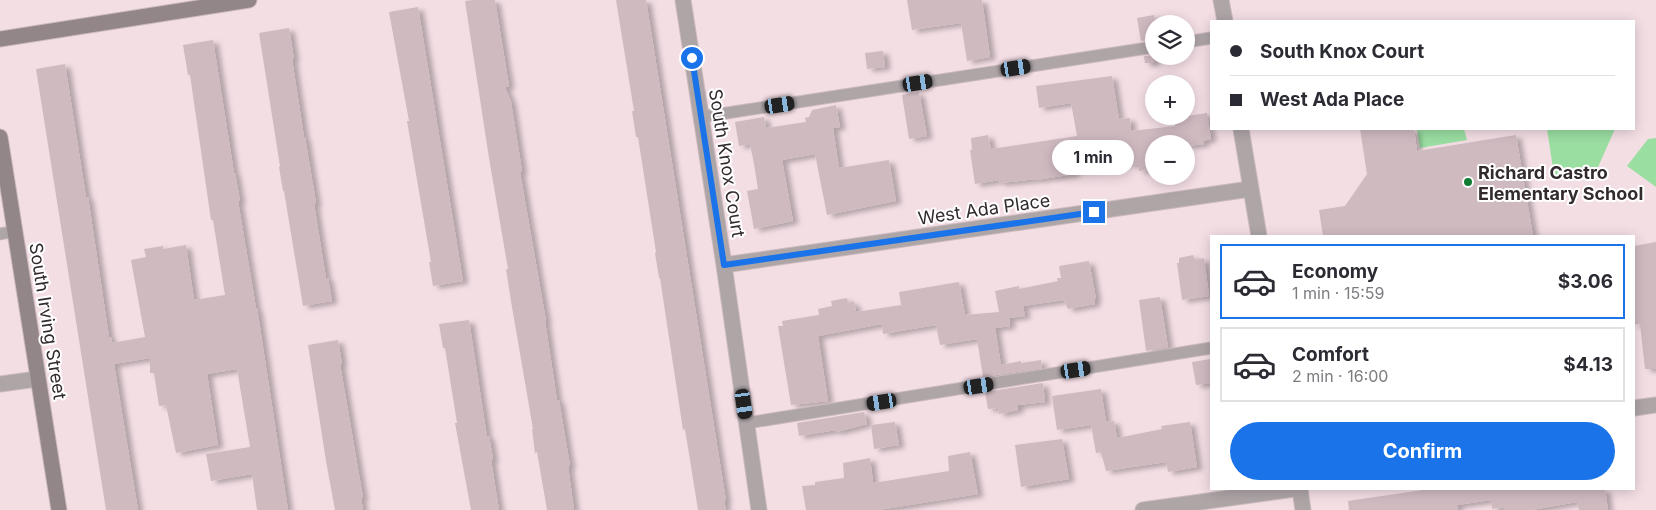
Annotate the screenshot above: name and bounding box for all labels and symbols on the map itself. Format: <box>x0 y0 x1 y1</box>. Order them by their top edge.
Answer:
route start <box>681 47 703 69</box>
car <box>1000 58 1031 78</box>
car <box>902 73 933 93</box>
street label: South Knox Court <box>705 87 749 239</box>
car <box>764 95 795 115</box>
callout: 1 min <box>1053 140 1135 174</box>
place label: Richard Castro Elementary School <box>1478 162 1643 204</box>
marker: Richard Castro Elementary School <box>1462 176 1474 188</box>
street label: West Ada Place <box>917 189 1051 229</box>
route end <box>1083 201 1105 223</box>
street label: South Irving Street <box>25 241 71 401</box>
car <box>1060 360 1091 380</box>
car <box>963 376 994 396</box>
car <box>734 388 753 420</box>
car <box>866 392 897 412</box>

